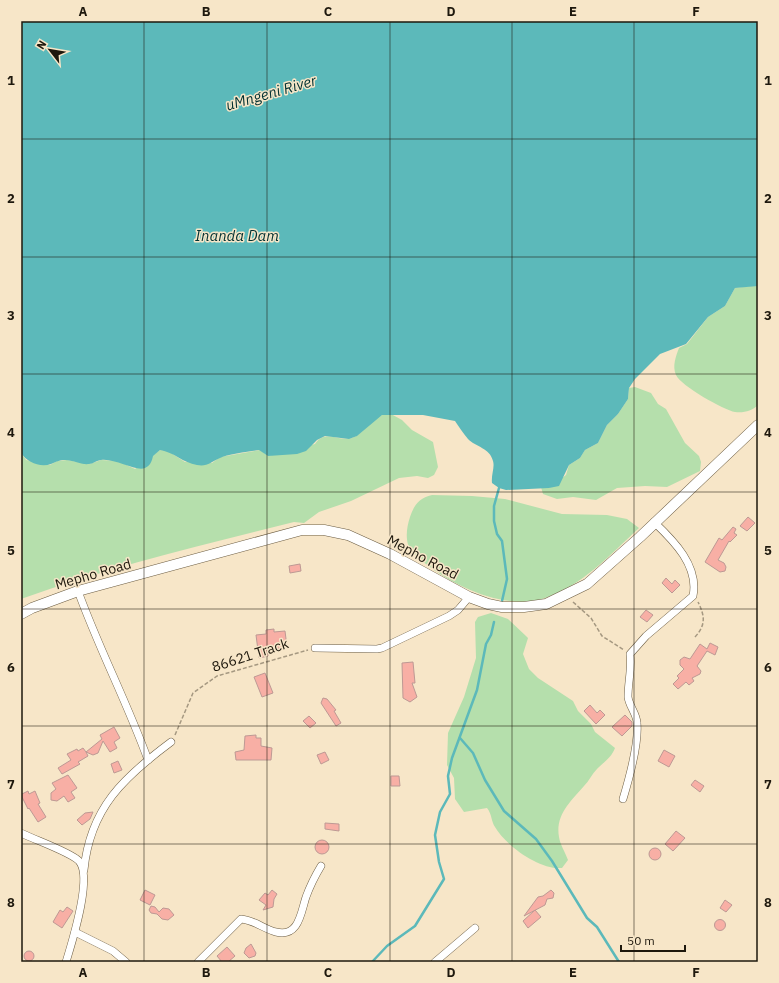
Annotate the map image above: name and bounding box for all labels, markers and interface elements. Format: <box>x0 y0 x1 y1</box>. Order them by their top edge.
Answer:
text: A <box>79 3 88 20</box>
text: B <box>202 3 211 20</box>
text: C <box>324 3 333 20</box>
text: D <box>446 3 456 20</box>
text: E <box>569 3 577 20</box>
text: F <box>692 3 700 20</box>
north arrow <box>30 30 70 70</box>
text: N <box>33 38 49 52</box>
water label: uMngeni River <box>223 70 319 115</box>
text: 1 <box>7 72 15 89</box>
text: 1 <box>764 72 772 89</box>
text: 2 <box>7 190 15 207</box>
text: 2 <box>764 190 772 207</box>
water label: Inanda Dam <box>195 226 279 245</box>
text: 3 <box>7 307 15 324</box>
text: 3 <box>764 307 772 324</box>
text: 4 <box>7 424 15 441</box>
text: 4 <box>764 424 772 441</box>
street label: Mepho Road <box>384 531 462 583</box>
text: 5 <box>7 542 15 559</box>
text: 5 <box>764 542 772 559</box>
street label: Mepho Road <box>53 555 133 593</box>
street label: 86621 Track <box>209 634 291 676</box>
text: 6 <box>7 659 15 676</box>
text: 6 <box>764 659 772 676</box>
text: 7 <box>7 776 15 793</box>
text: 7 <box>764 776 772 793</box>
text: 8 <box>7 894 15 911</box>
text: 8 <box>764 894 772 911</box>
scale bar <box>621 927 685 953</box>
text: 50 m <box>627 933 655 948</box>
text: A <box>79 964 88 981</box>
text: B <box>202 964 211 981</box>
text: C <box>324 964 333 981</box>
text: D <box>446 964 456 981</box>
text: E <box>569 964 577 981</box>
text: F <box>692 964 700 981</box>

